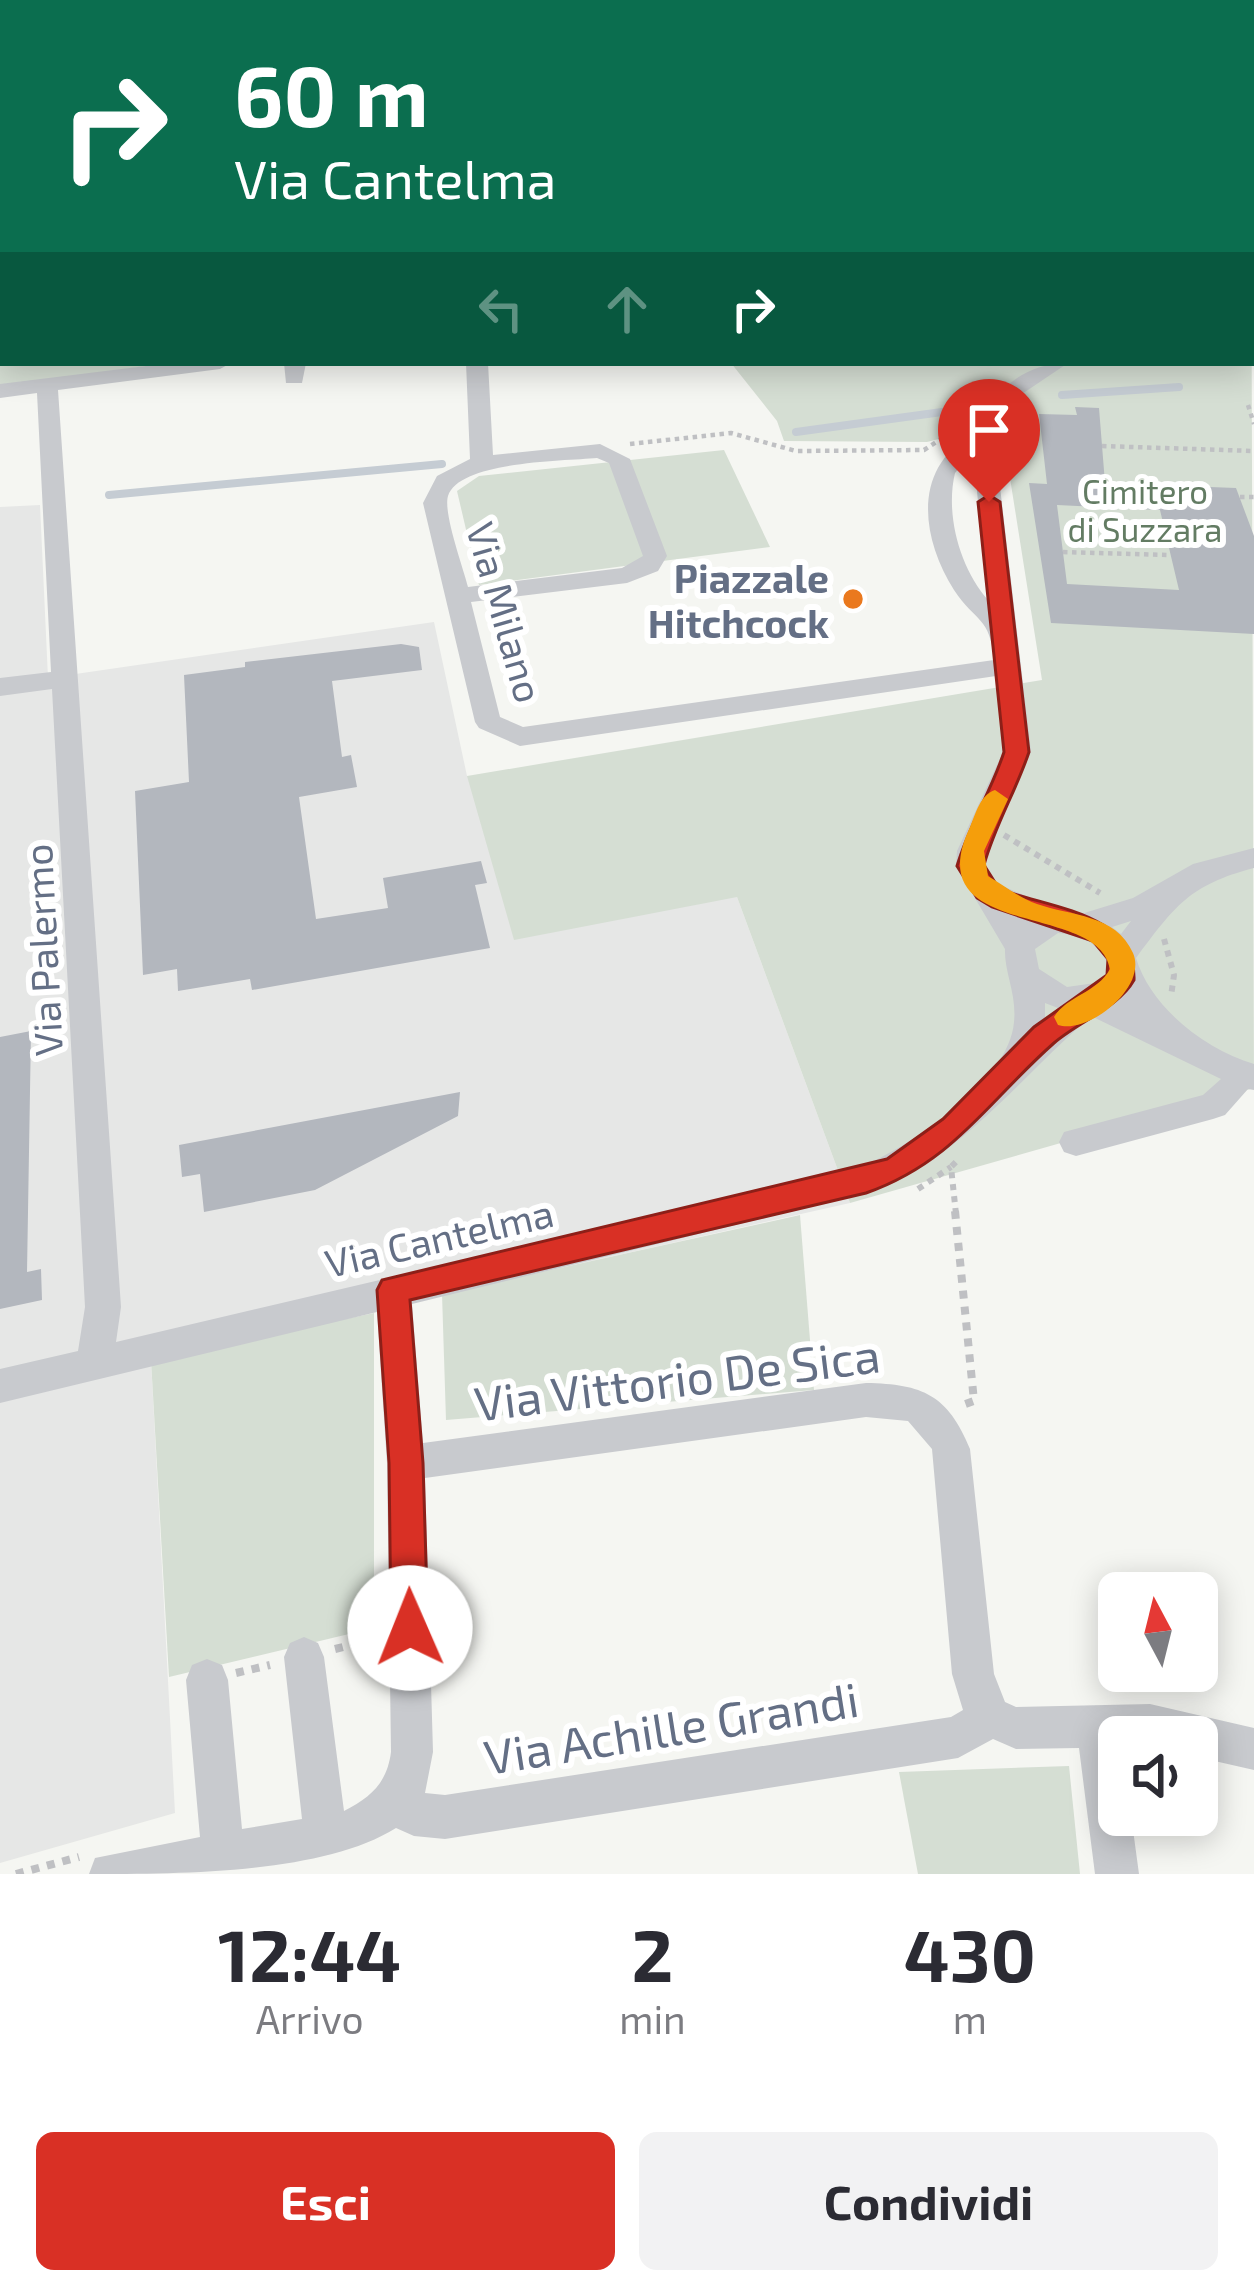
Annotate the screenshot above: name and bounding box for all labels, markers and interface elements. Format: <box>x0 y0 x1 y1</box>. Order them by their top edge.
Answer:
text: 60 m <box>234 43 429 144</box>
icon: right <box>36 48 192 204</box>
text: Via Cantelma <box>234 145 556 210</box>
icon: left <box>468 276 534 342</box>
icon: ahead <box>594 276 660 342</box>
icon: right <box>720 276 786 342</box>
pin <box>938 379 1040 502</box>
icon: arrive <box>956 397 1022 463</box>
park label: Cimitero di Suzzara <box>1068 471 1222 549</box>
street label: Via Milano <box>458 517 554 707</box>
place label: Piazzale Hitchcock <box>648 554 829 646</box>
marker: Piazzale Hitchcock <box>840 586 866 612</box>
street label: Via Palermo <box>13 843 71 1057</box>
street label: Via Cantelma <box>320 1188 558 1286</box>
street label: Via Vittorio De Sica <box>471 1324 883 1432</box>
position arrow <box>347 1565 473 1691</box>
north arrow <box>1098 1572 1218 1692</box>
map controls <box>1098 1572 1218 1836</box>
street label: Via Achille Grandi <box>480 1669 862 1785</box>
button: sound <box>1098 1716 1218 1836</box>
text: 12:44 <box>218 1910 401 1996</box>
text: 2 <box>632 1910 673 1996</box>
text: 430 <box>904 1910 1036 1996</box>
text: Arrivo <box>256 1995 364 2042</box>
text: min <box>619 1995 686 2042</box>
text: m <box>953 1995 987 2042</box>
button: Esci <box>36 2132 615 2270</box>
button: Condividi <box>639 2132 1218 2270</box>

